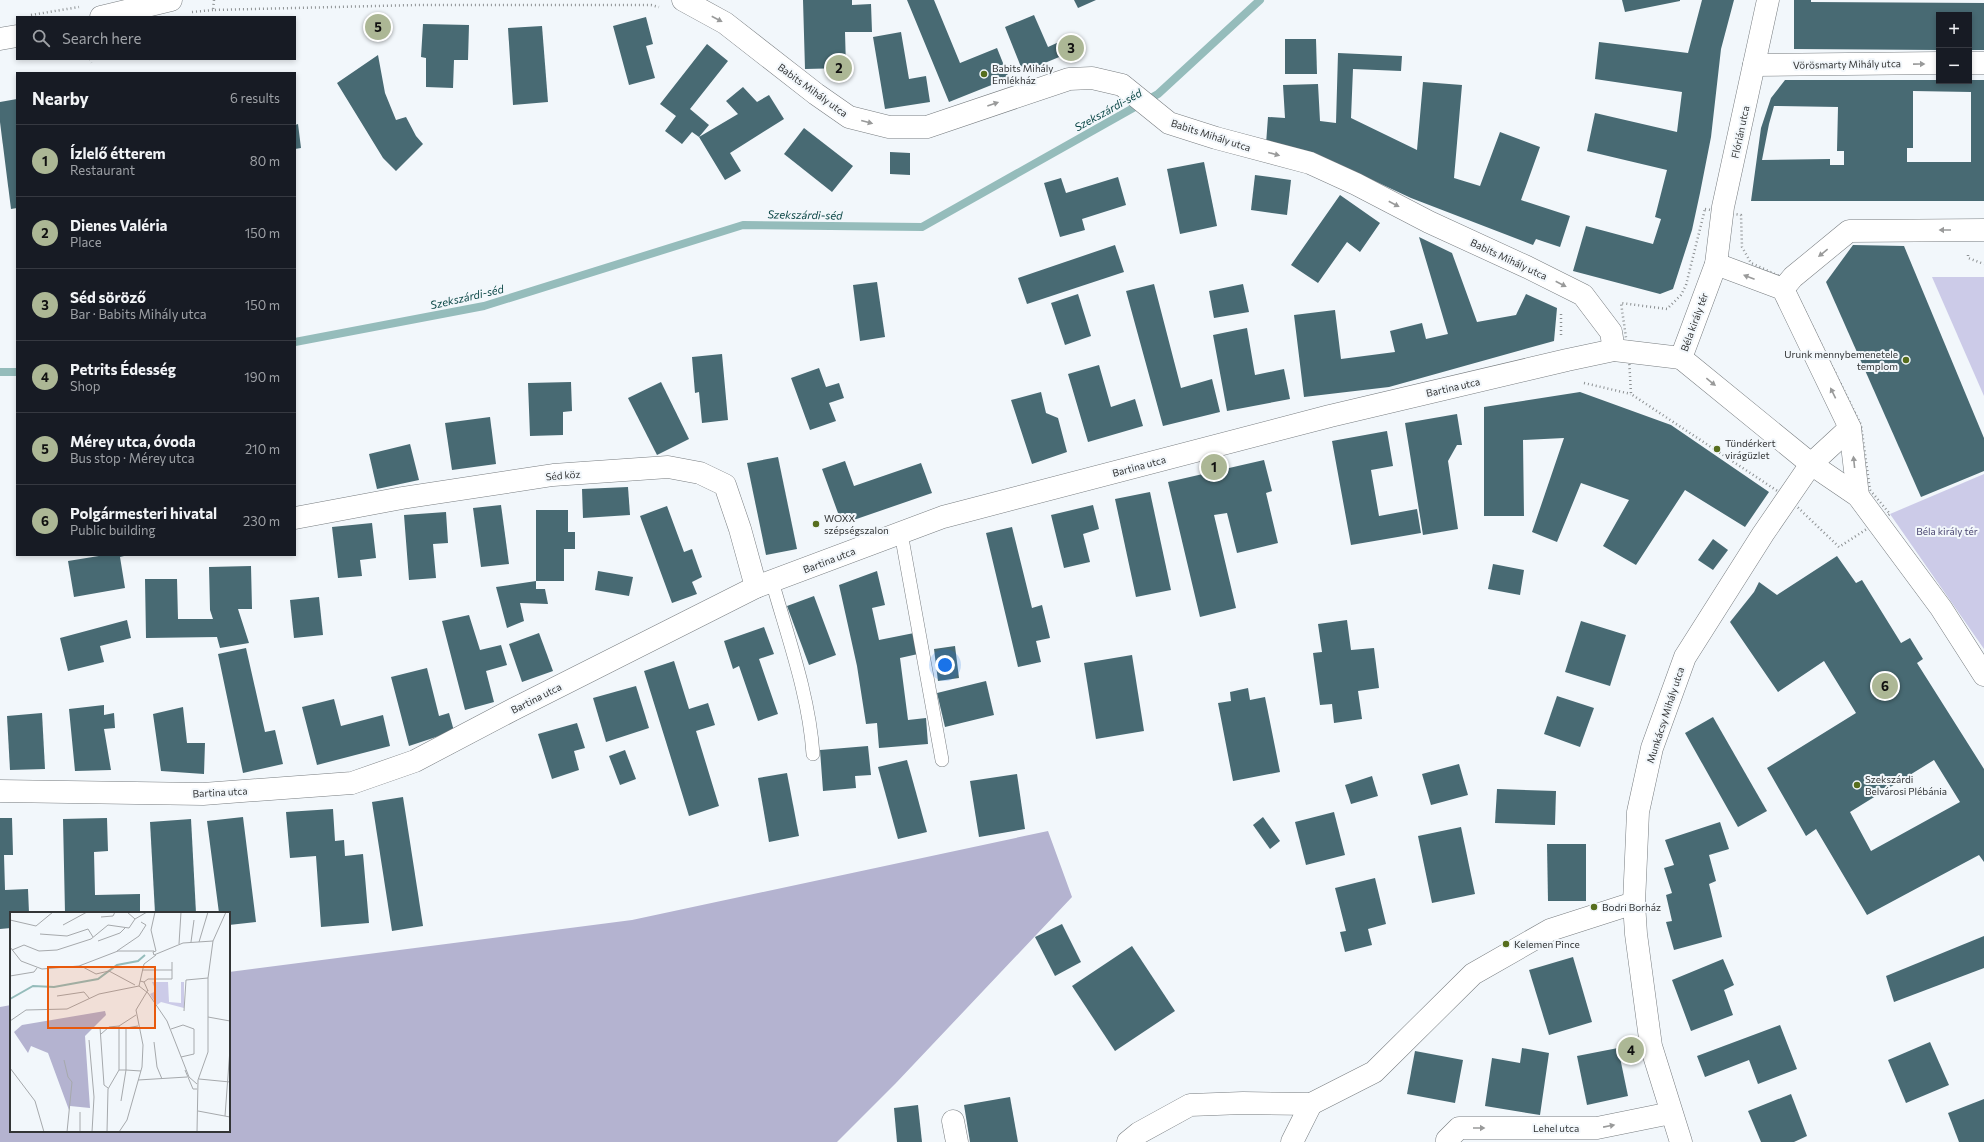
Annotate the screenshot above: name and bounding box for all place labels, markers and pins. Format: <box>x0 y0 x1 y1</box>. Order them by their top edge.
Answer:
pin: 5 <box>365 12 391 42</box>
pin: 3 <box>1058 33 1084 63</box>
pin: 2 <box>826 53 852 83</box>
place label: Babits Mihály Emlékház <box>992 62 1054 86</box>
marker: Babits Mihály Emlékház <box>979 69 989 79</box>
place label: Urunk mennybemenetele templom <box>1784 348 1898 372</box>
marker: Urunk mennybemenetele templom <box>1901 355 1911 365</box>
place label: Tündérkert virágüzlet <box>1725 437 1776 461</box>
marker: Tündérkert virágüzlet <box>1712 444 1722 454</box>
pin: 1 <box>1201 452 1227 482</box>
place label: WOXX szépségszalon <box>824 512 889 536</box>
marker: WOXX szépségszalon <box>811 519 821 529</box>
pin: 6 <box>1872 671 1898 701</box>
place label: Szekszárdi Belvárosi Plébánia <box>1865 773 1947 797</box>
marker: Szekszárdi Belvárosi Plébánia <box>1852 780 1862 790</box>
place label: Bodri Borház <box>1602 901 1661 913</box>
marker: Bodri Borház <box>1589 902 1599 912</box>
place label: Kelemen Pince <box>1514 938 1580 950</box>
marker: Kelemen Pince <box>1501 939 1511 949</box>
pin: 4 <box>1618 1035 1644 1065</box>

